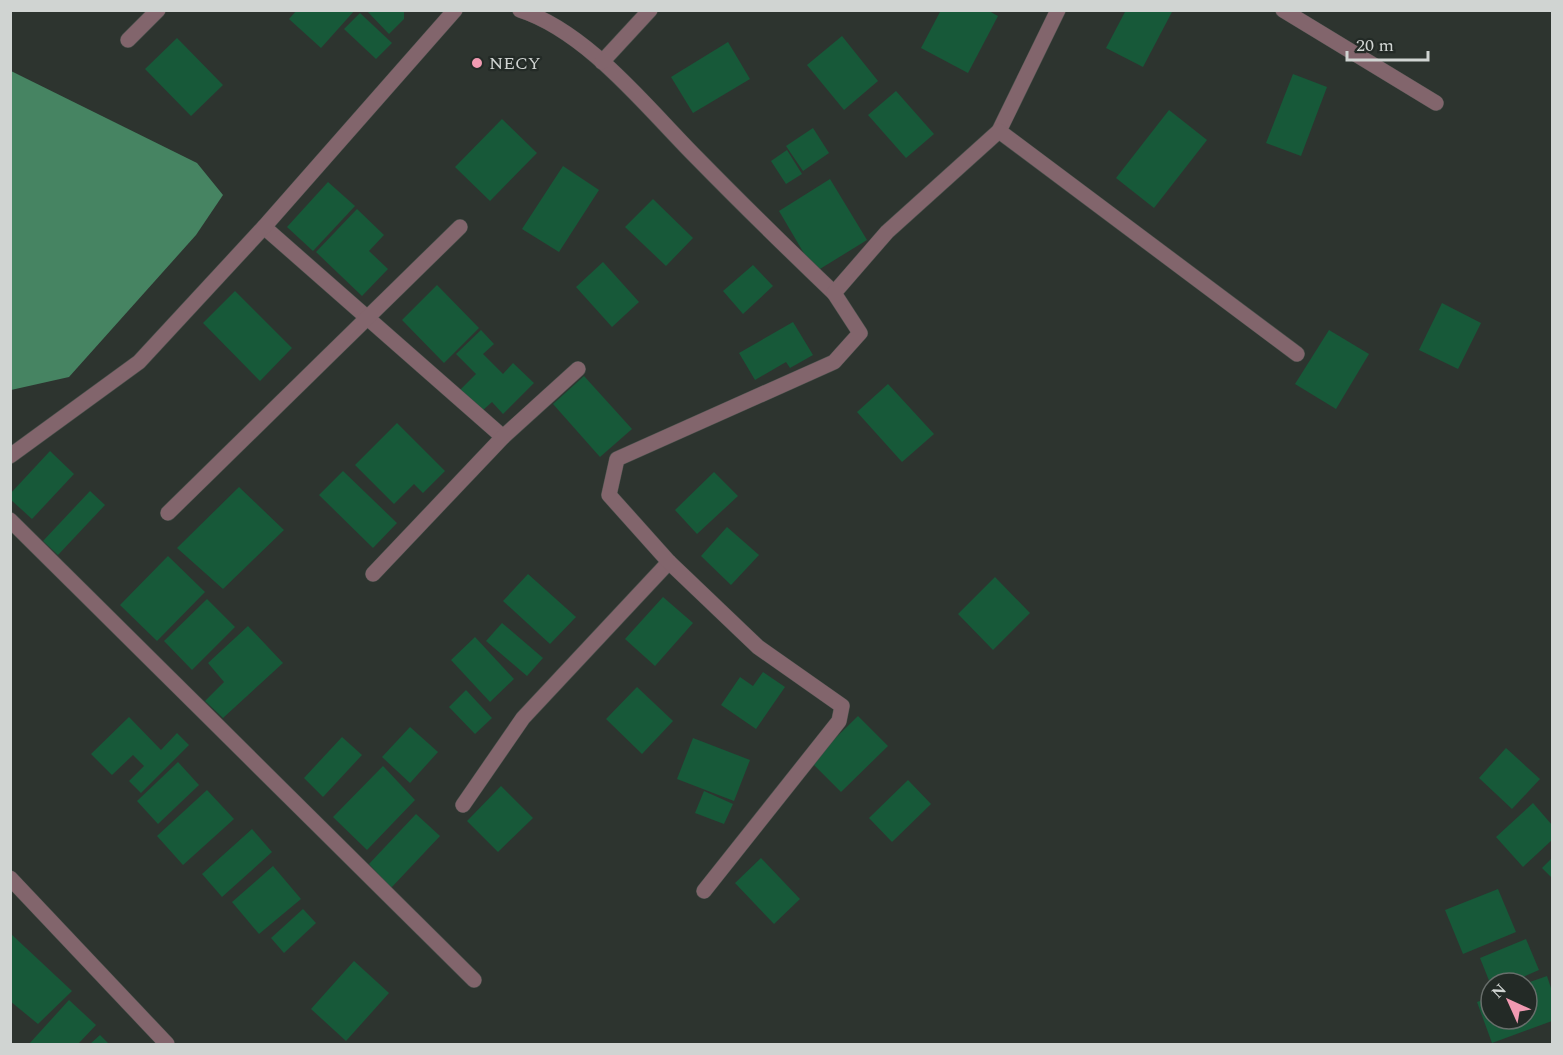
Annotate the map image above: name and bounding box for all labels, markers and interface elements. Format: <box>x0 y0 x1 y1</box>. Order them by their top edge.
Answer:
scale bar <box>1347 24 1428 62</box>
text: 20 m <box>1356 32 1394 59</box>
place label: NECY <box>489 50 541 77</box>
marker: NECY <box>470 56 484 70</box>
north arrow <box>1479 971 1539 1031</box>
text: N <box>1486 978 1512 1004</box>

